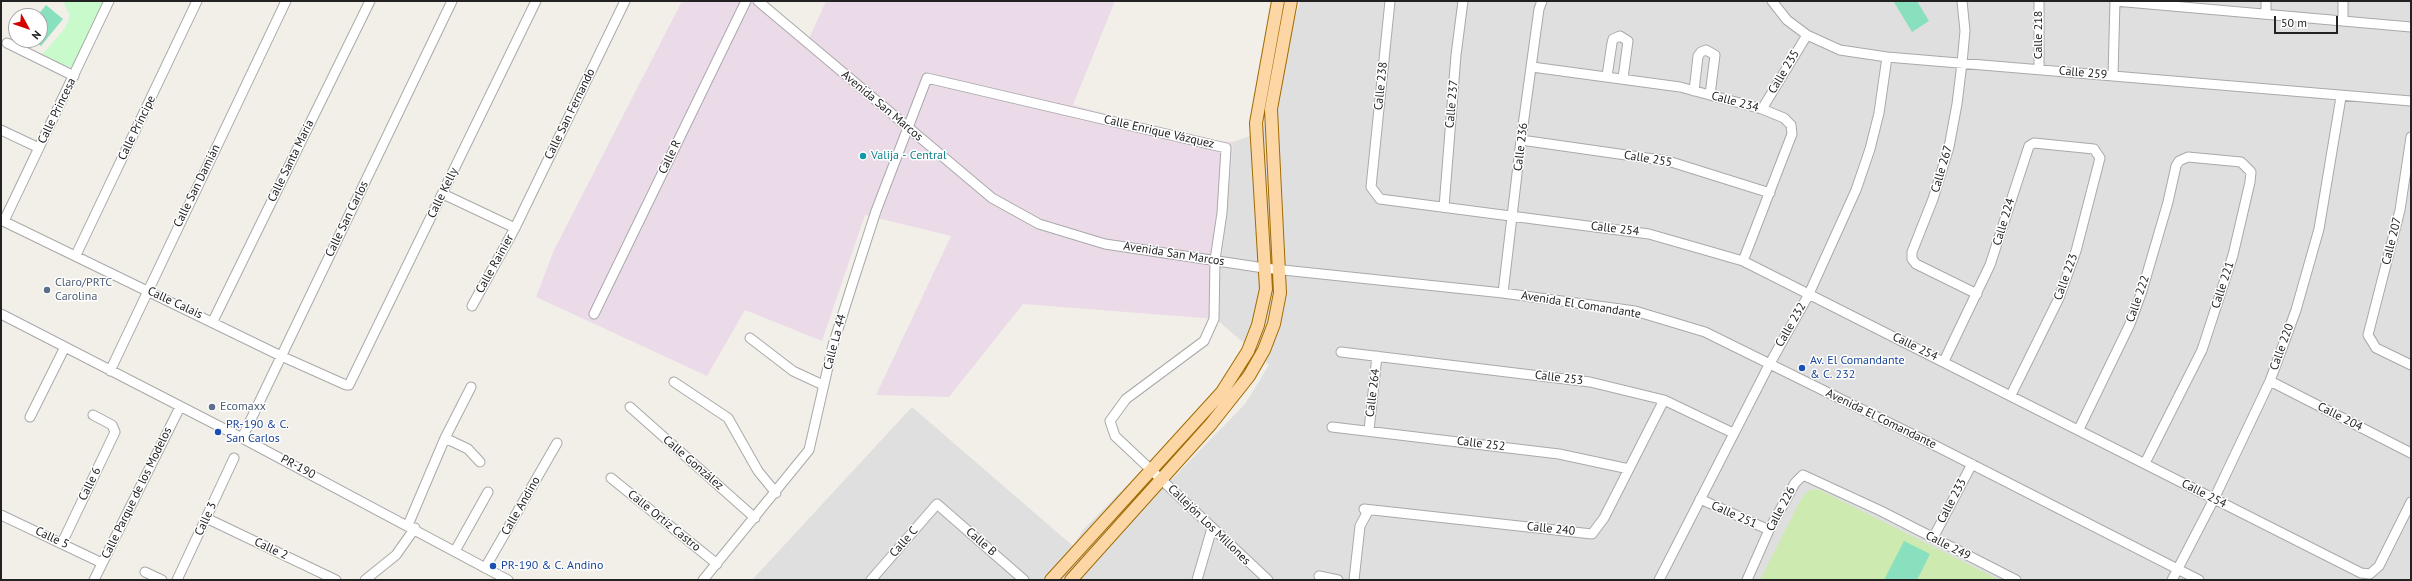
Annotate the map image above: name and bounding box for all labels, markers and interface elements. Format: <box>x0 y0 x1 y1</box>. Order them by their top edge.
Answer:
north arrow <box>8 8 48 48</box>
scale bar <box>2276 8 2340 34</box>
street label: Calle 218 <box>2032 11 2046 59</box>
text: 50 m <box>2281 15 2307 30</box>
text: N <box>29 28 44 42</box>
street label: Calle 235 <box>1765 47 1803 97</box>
street label: Calle 238 <box>1371 61 1391 111</box>
street label: Calle 259 <box>2058 64 2108 82</box>
street label: Calle San Fernando <box>542 66 598 162</box>
street label: Avenida San Marcos <box>838 68 926 144</box>
street label: Calle Princesa <box>35 76 79 146</box>
street label: Calle 237 <box>1443 79 1461 129</box>
street label: Calle 234 <box>1710 89 1760 115</box>
street label: Calle Príncipe <box>115 93 159 163</box>
street label: Calle Enrique Vázquez <box>1102 112 1216 152</box>
street label: Calle Santa María <box>265 118 317 204</box>
street label: Calle 236 <box>1511 122 1531 172</box>
street label: Calle R <box>656 138 684 176</box>
street label: Calle San Damián <box>171 142 223 230</box>
street label: Calle 267 <box>1928 144 1956 194</box>
street label: Calle 255 <box>1623 148 1673 170</box>
place label: Valija - Central <box>871 149 946 163</box>
marker: Valija - Central <box>858 151 868 161</box>
street label: Calle Kelly <box>425 165 461 221</box>
street label: Calle San Carlos <box>322 179 372 259</box>
street label: Calle 224 <box>1990 197 2018 247</box>
street label: Calle 207 <box>2379 216 2405 266</box>
street label: Calle 254 <box>1590 219 1640 239</box>
street label: Calle Rainier <box>473 232 517 296</box>
street label: Avenida San Marcos <box>1123 239 1225 269</box>
street label: Calle 223 <box>2051 252 2081 302</box>
street label: Calle 221 <box>2209 260 2237 310</box>
street label: Calle 222 <box>2123 274 2153 324</box>
place label: Claro/PRTC Carolina <box>55 276 112 304</box>
street label: Calle Calais <box>145 284 205 322</box>
marker: Claro/PRTC Carolina <box>42 285 52 295</box>
street label: Avenida El Comandante <box>1520 288 1642 322</box>
street label: Calle 232 <box>1773 300 1809 350</box>
street label: Calle La 44 <box>821 313 849 371</box>
street label: Calle 220 <box>2267 322 2297 372</box>
street label: Calle 254 <box>1890 330 1940 364</box>
place label: Av. El Comandante & C. 232 <box>1810 354 1905 382</box>
marker: Av. El Comandante & C. 232 <box>1797 363 1807 373</box>
street label: Calle 264 <box>1363 368 1383 418</box>
street label: Calle 253 <box>1534 368 1584 388</box>
street label: Avenida El Comandante <box>1823 386 1939 452</box>
place label: Ecomaxx <box>220 400 266 414</box>
street label: Calle 204 <box>2315 400 2365 434</box>
marker: Ecomaxx <box>207 402 217 412</box>
place label: PR-190 & C. San Carlos <box>226 418 289 446</box>
street label: Calle Parque de los Modelos <box>99 425 175 561</box>
marker: PR-190 & C. San Carlos <box>213 427 223 437</box>
street label: Calle González <box>660 433 726 493</box>
street label: Calle 252 <box>1456 434 1506 454</box>
street label: PR-190 <box>278 452 318 482</box>
street label: Calle 6 <box>76 465 104 503</box>
street label: Calle Andino <box>498 474 544 538</box>
street label: Calle 233 <box>1934 476 1970 526</box>
street label: Calle 254 <box>2179 477 2229 511</box>
street label: Callejón Los Millones <box>1165 482 1253 568</box>
street label: Calle 226 <box>1763 484 1799 534</box>
street label: Calle Ortíz Castro <box>625 487 703 555</box>
street label: Calle 251 <box>1709 499 1759 531</box>
street label: Calle 3 <box>192 500 220 538</box>
street label: Calle 240 <box>1526 519 1576 539</box>
street label: Calle 5 <box>33 524 71 552</box>
street label: Calle C <box>887 524 921 560</box>
street label: Calle B <box>963 525 999 559</box>
street label: Calle 249 <box>1923 529 1973 563</box>
street label: Calle 2 <box>252 535 290 563</box>
place label: PR-190 & C. Andino <box>501 559 603 573</box>
marker: PR-190 & C. Andino <box>488 561 498 571</box>

